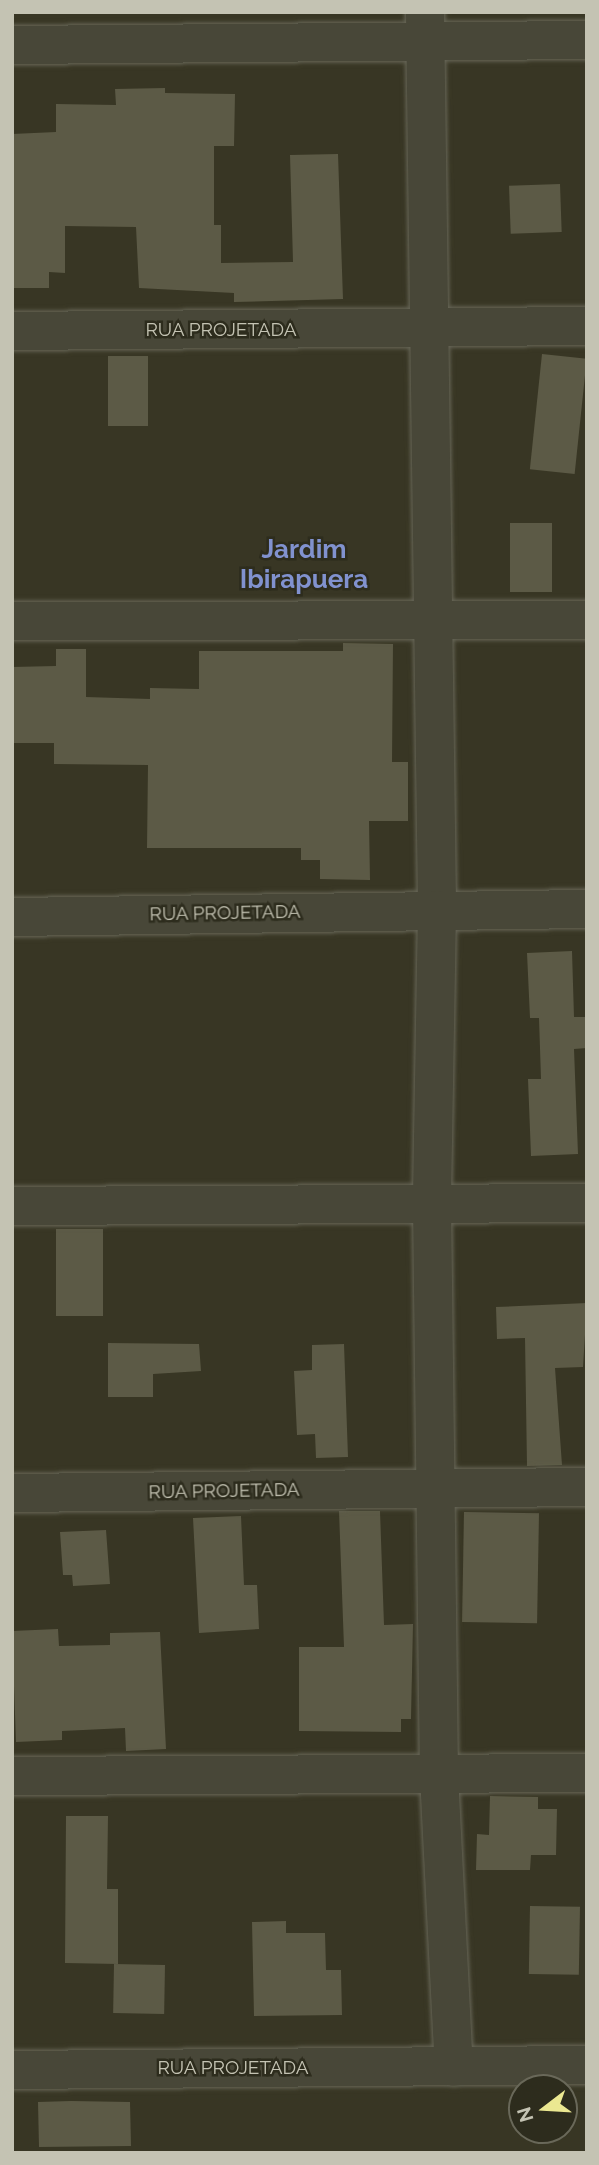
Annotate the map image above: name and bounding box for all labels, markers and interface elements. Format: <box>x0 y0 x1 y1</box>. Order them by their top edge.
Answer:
street label: RUA PROJETADA <box>145 319 297 341</box>
district label: Jardim Ibirapuera <box>240 534 368 596</box>
street label: RUA PROJETADA <box>149 900 301 926</box>
street label: RUA PROJETADA <box>148 1478 300 1504</box>
street label: RUA PROJETADA <box>157 2057 309 2079</box>
north arrow <box>508 2074 578 2144</box>
text: N <box>512 2104 537 2125</box>

